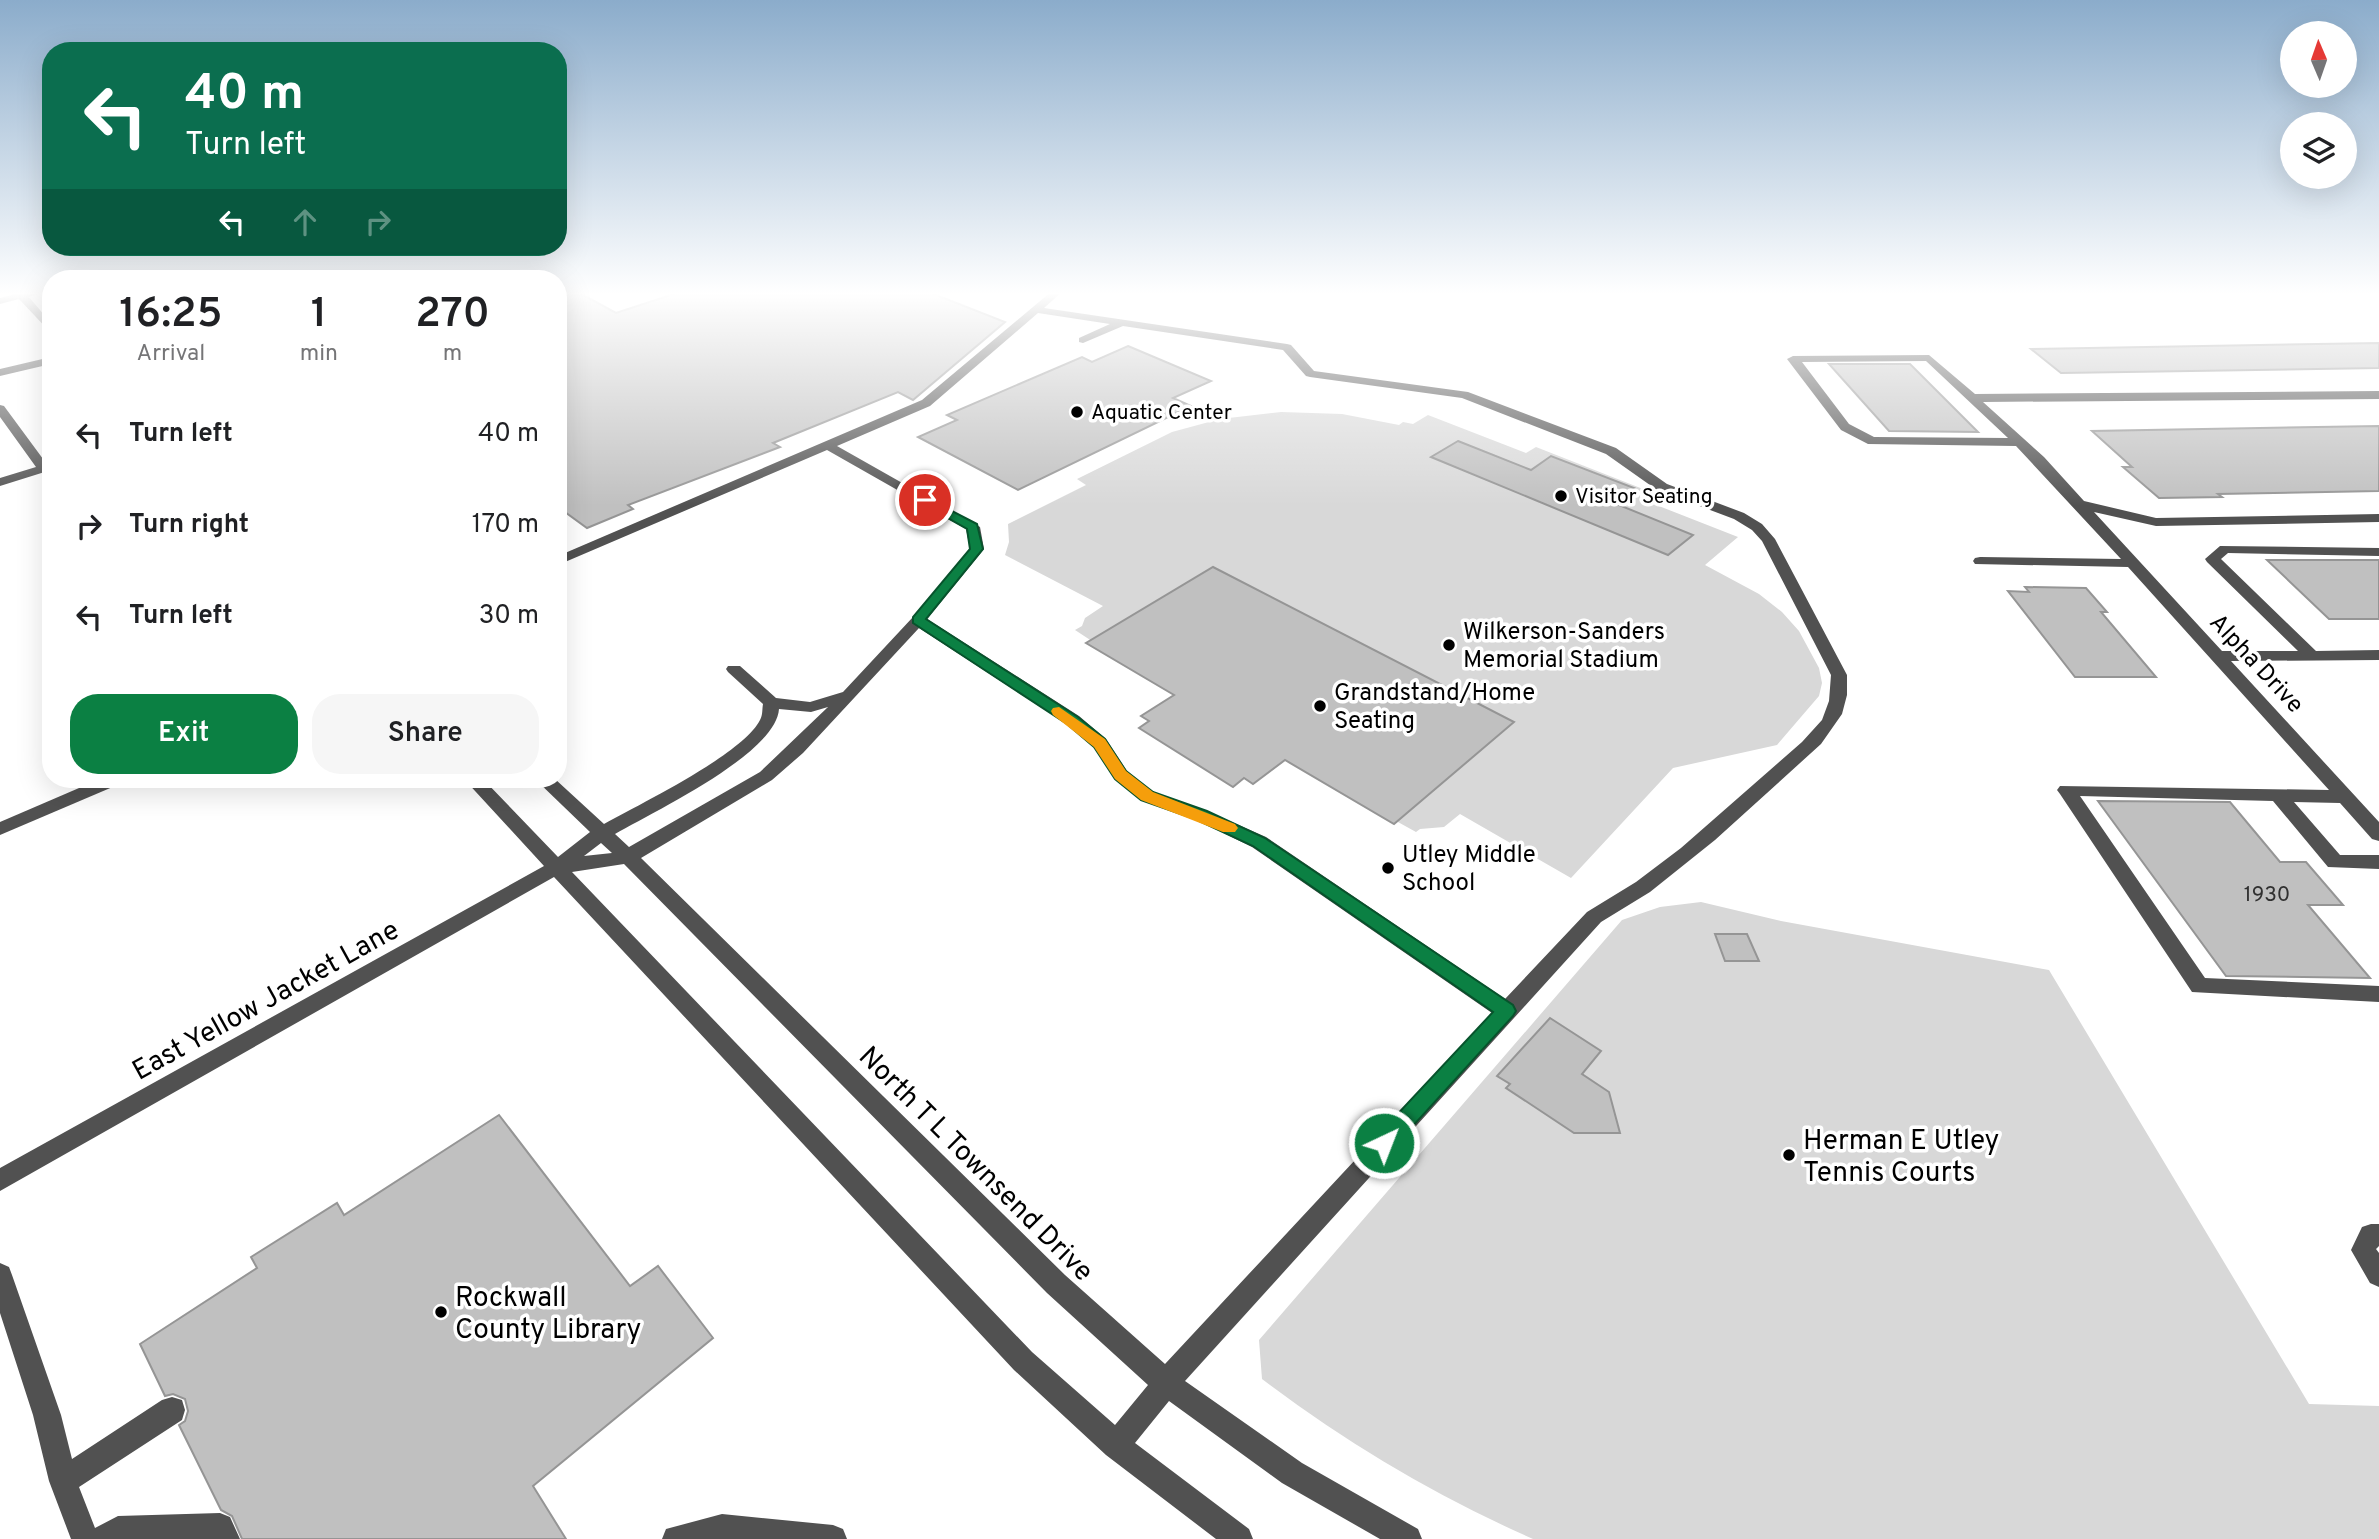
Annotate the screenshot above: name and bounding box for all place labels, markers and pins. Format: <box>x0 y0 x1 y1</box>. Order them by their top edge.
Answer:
place label: Aquatic Center <box>1091 400 1232 427</box>
marker: Aquatic Center <box>1069 404 1085 420</box>
pin <box>895 470 955 530</box>
place label: Visitor Seating <box>1575 484 1713 511</box>
marker: Visitor Seating <box>1553 488 1569 504</box>
place label: Wilkerson-Sanders Memorial Stadium <box>1463 618 1665 676</box>
marker: Wilkerson-Sanders Memorial Stadium <box>1441 637 1457 653</box>
place label: Grandstand/Home Seating <box>1334 679 1535 737</box>
marker: Grandstand/Home Seating <box>1312 698 1328 714</box>
place label: Utley Middle School <box>1402 841 1536 899</box>
marker: Utley Middle School <box>1380 860 1396 876</box>
place label: Herman E Utley Tennis Courts <box>1803 1124 1999 1192</box>
marker: Herman E Utley Tennis Courts <box>1781 1147 1797 1163</box>
place label: Rockwall County Library <box>455 1281 641 1349</box>
marker: Rockwall County Library <box>433 1304 449 1320</box>

